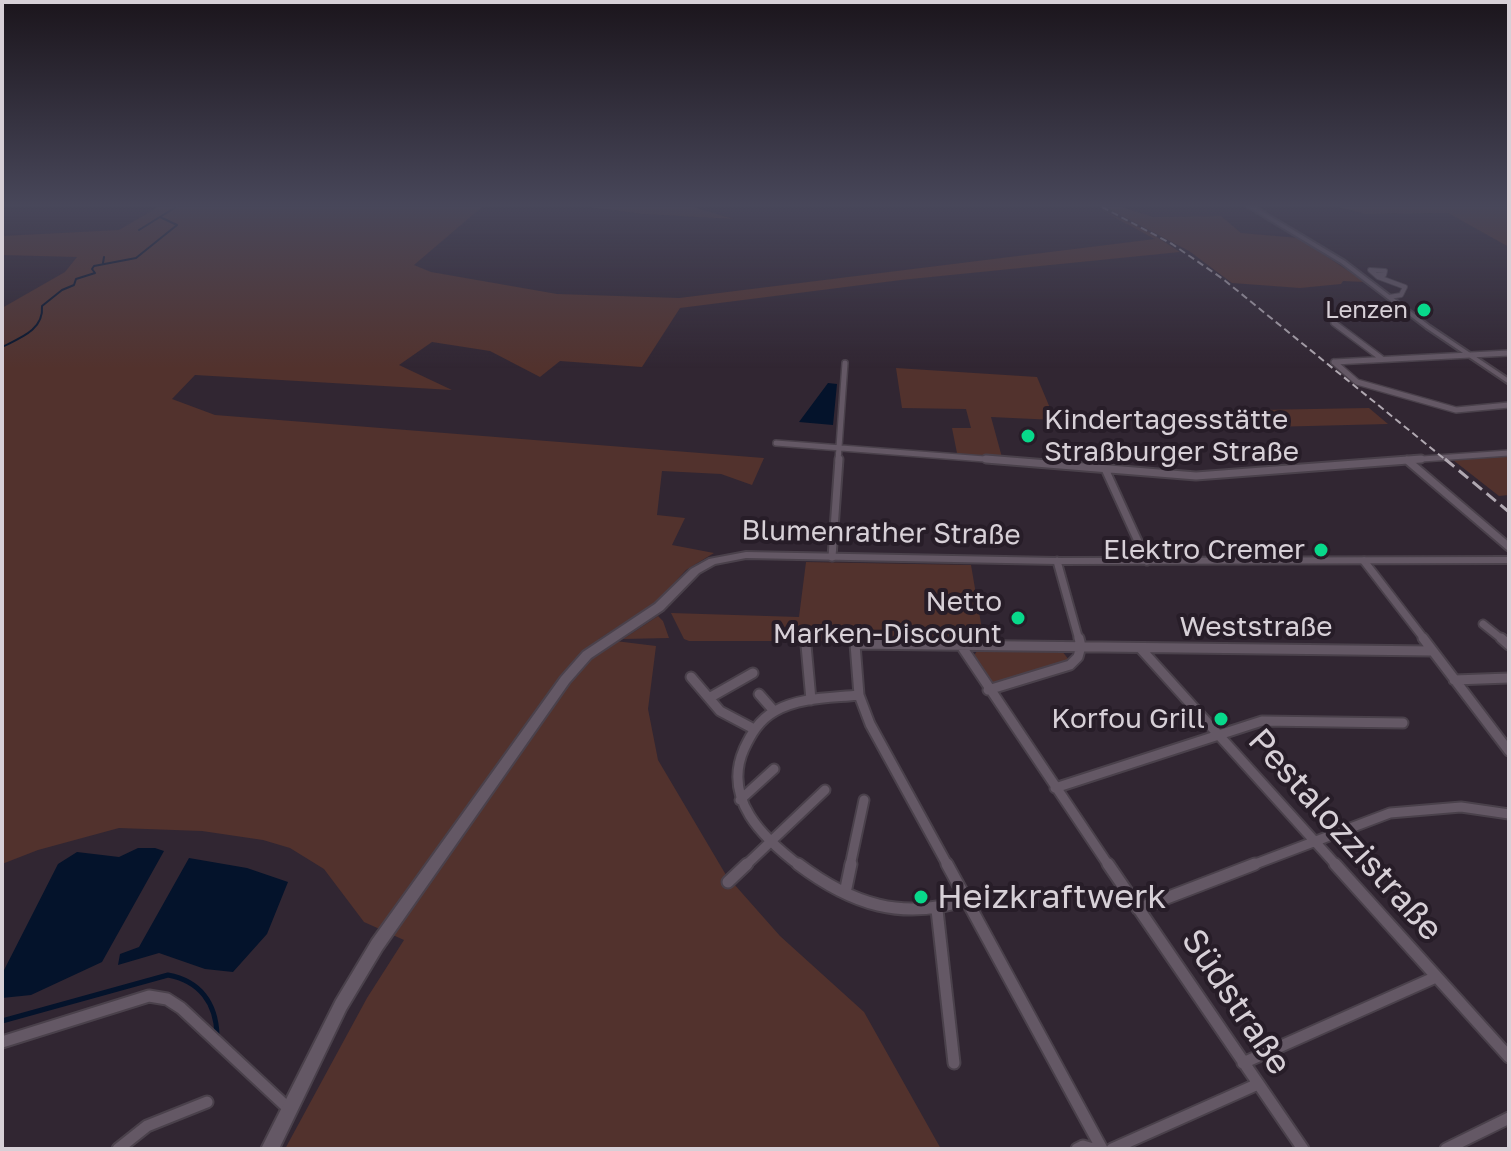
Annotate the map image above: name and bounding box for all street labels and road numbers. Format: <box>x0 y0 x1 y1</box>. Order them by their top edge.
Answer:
street label: Blumenrather Straße <box>741 514 1021 552</box>
street label: Weststraße <box>1179 610 1333 644</box>
street label: Pestalozzistraße <box>1239 721 1451 949</box>
street label: Südstraße <box>1173 922 1299 1082</box>

